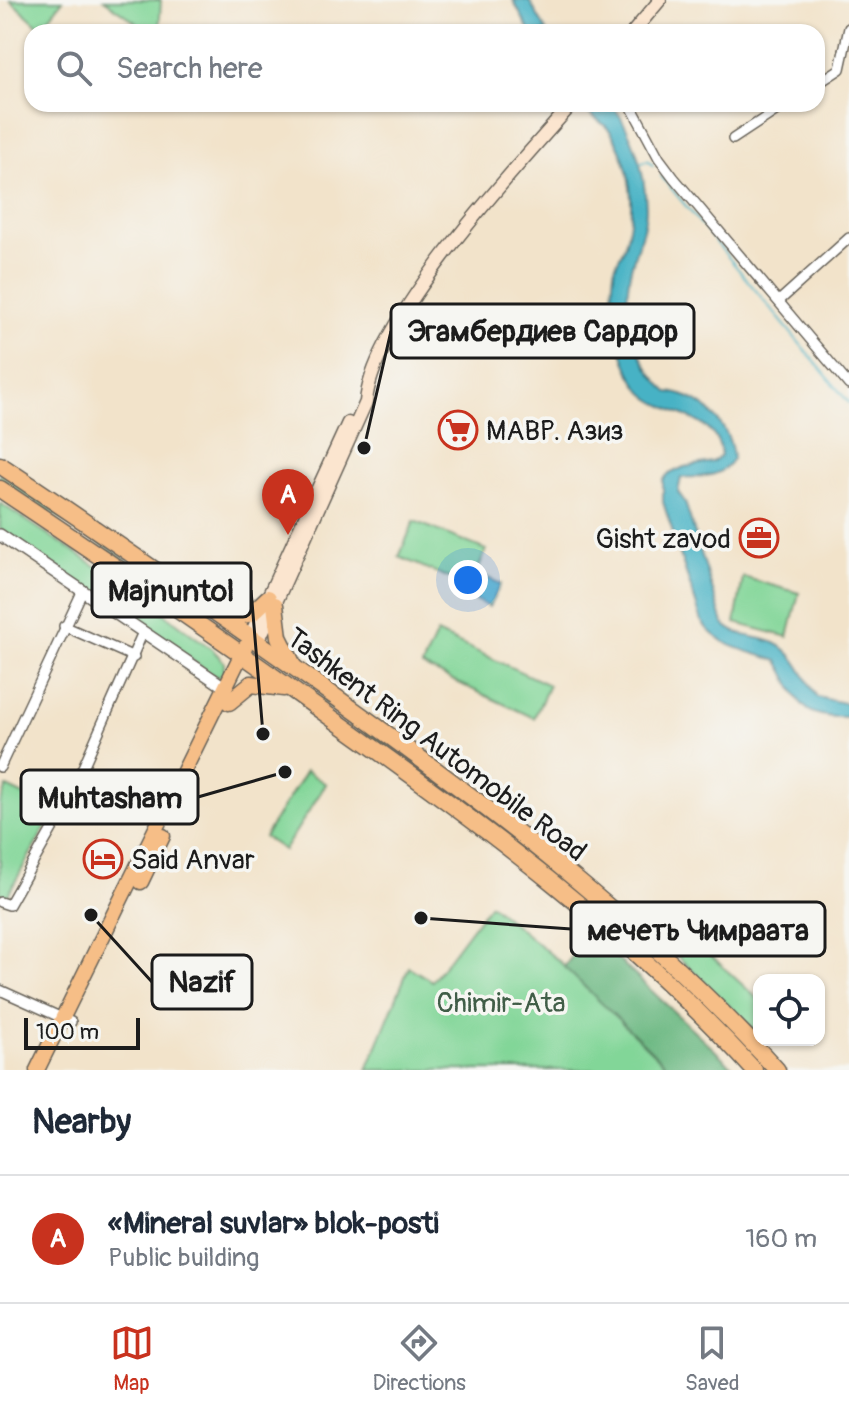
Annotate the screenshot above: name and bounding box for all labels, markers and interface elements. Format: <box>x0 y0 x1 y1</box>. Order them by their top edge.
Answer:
search box <box>24 24 825 112</box>
icon: search <box>52 46 96 90</box>
text: Search here <box>116 50 263 87</box>
callout: Эгамбердиев Сардор <box>391 304 694 358</box>
text: Эгамбердиев Сардор <box>408 313 678 350</box>
supermarket icon: МАВР. Азиз <box>437 409 479 451</box>
place label: МАВР. Азиз <box>486 414 624 449</box>
pin: A <box>262 469 314 535</box>
office icon: Gisht zavod <box>738 517 780 559</box>
place label: Gisht zavod <box>595 522 731 557</box>
your location <box>448 560 488 600</box>
callout: Majnuntol <box>92 563 251 617</box>
text: Majnuntol <box>108 573 234 610</box>
street label: Tashkent Ring Automobile Road <box>279 621 593 870</box>
callout: Muhtasham <box>21 770 198 824</box>
text: Muhtasham <box>38 780 182 817</box>
hotel icon: Said Anvar <box>82 838 124 880</box>
place label: Said Anvar <box>131 843 255 878</box>
callout: мечеть Чимраата <box>571 902 825 956</box>
text: мечеть Чимраата <box>587 912 809 949</box>
callout: Nazif <box>152 955 252 1009</box>
text: Nazif <box>168 964 237 1001</box>
map controls <box>753 974 825 1046</box>
button: locate <box>753 974 825 1046</box>
park label: Chimir-Ata <box>436 986 566 1021</box>
scale bar <box>24 1014 140 1050</box>
text: 100 m <box>36 1018 99 1046</box>
text: Nearby <box>32 1101 131 1144</box>
text: «Mineral suvlar» blok-posti <box>108 1205 439 1242</box>
text: A <box>50 1223 66 1255</box>
text: 160 m <box>745 1223 817 1255</box>
text: Public building <box>108 1242 259 1274</box>
tab: Map <box>110 1321 154 1397</box>
tab: Directions <box>373 1321 466 1397</box>
tab: Saved <box>685 1321 739 1397</box>

